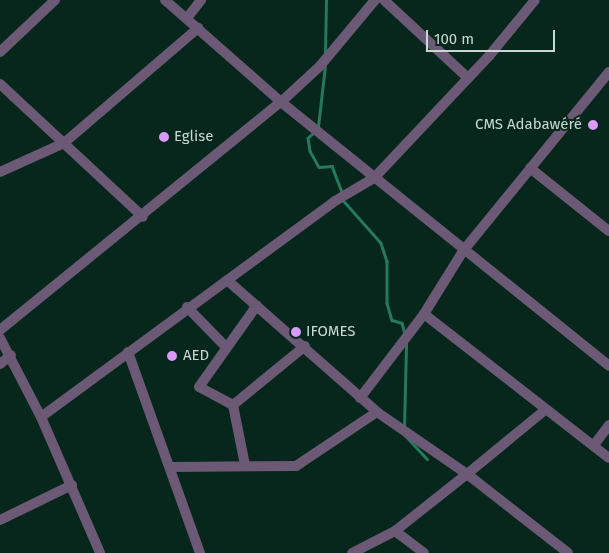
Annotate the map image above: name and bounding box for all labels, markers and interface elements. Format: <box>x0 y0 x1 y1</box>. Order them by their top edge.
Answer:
scale bar <box>429 20 558 52</box>
text: 100 m <box>434 30 474 48</box>
place label: CMS Adabawéré <box>475 116 582 134</box>
marker: CMS Adabawéré <box>586 118 600 132</box>
place label: Eglise <box>174 128 213 146</box>
marker: Eglise <box>158 131 170 143</box>
place label: IFOMES <box>306 323 356 341</box>
marker: IFOMES <box>290 326 302 338</box>
place label: AED <box>183 347 209 365</box>
marker: AED <box>165 349 179 363</box>

